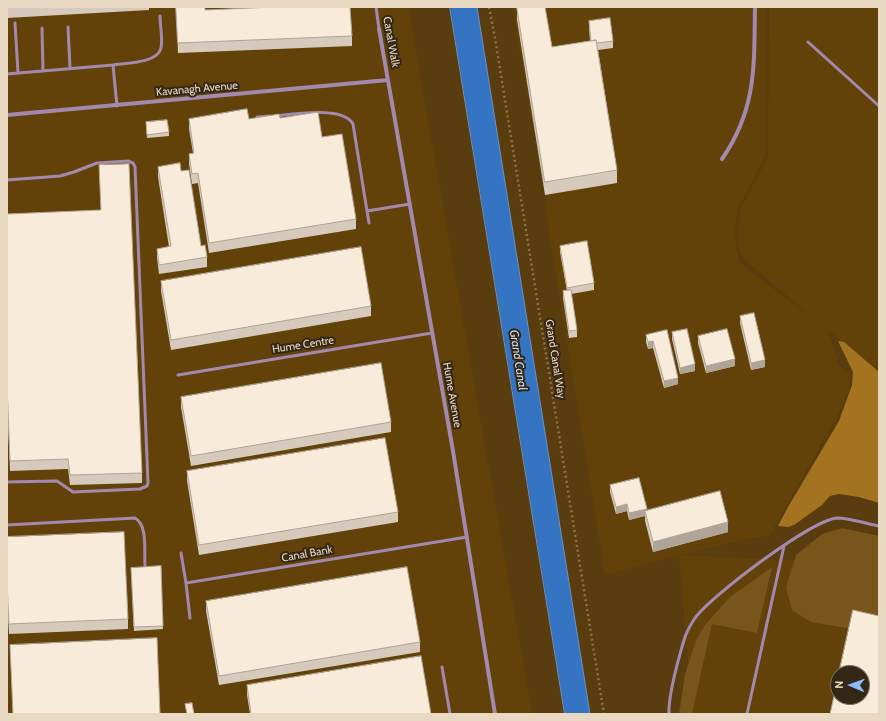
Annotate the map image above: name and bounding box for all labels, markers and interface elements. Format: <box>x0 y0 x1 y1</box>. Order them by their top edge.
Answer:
street label: Canal Walk <box>380 16 402 68</box>
street label: Kavanagh Avenue <box>156 79 238 99</box>
street label: Grand Canal Way <box>542 319 568 399</box>
water label: Grand Canal <box>506 329 530 391</box>
street label: Hume Centre <box>271 334 335 356</box>
street label: Hume Avenue <box>440 361 464 429</box>
street label: Canal Bank <box>281 543 333 565</box>
north arrow <box>830 665 870 705</box>
text: N <box>832 680 846 689</box>

